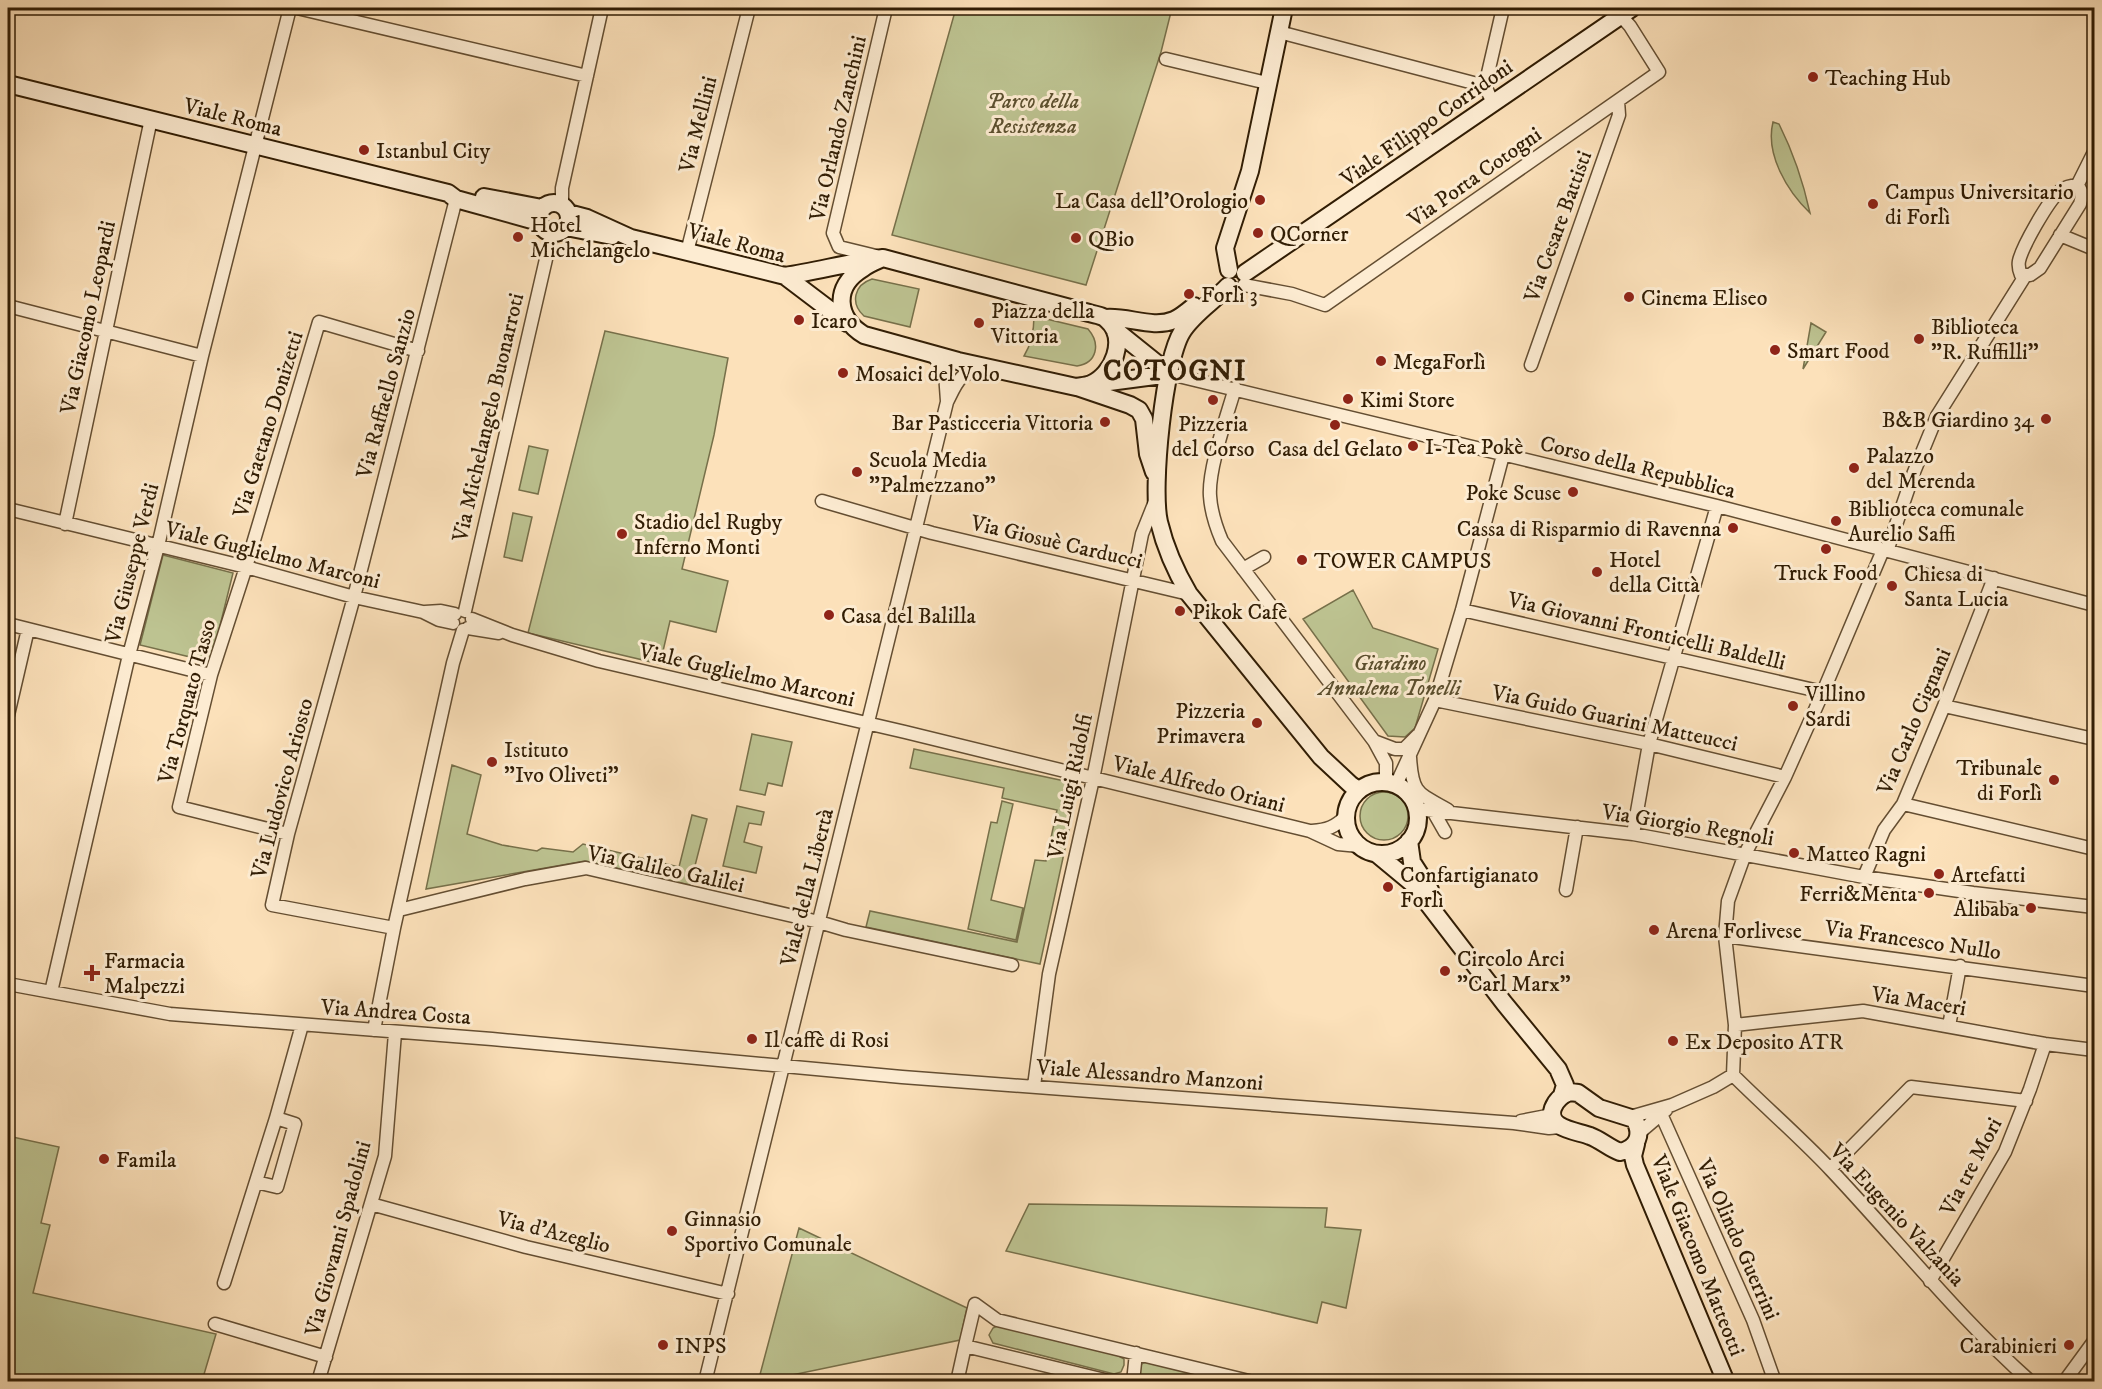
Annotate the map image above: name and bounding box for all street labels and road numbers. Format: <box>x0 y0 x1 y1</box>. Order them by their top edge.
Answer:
street label: Via Orlando Zanchini <box>804 33 873 225</box>
street label: Viale Filippo Corridoni <box>1335 54 1518 193</box>
street label: Via Mellini <box>673 73 723 176</box>
street label: Viale Roma <box>180 92 285 143</box>
street label: Via Porta Cotogni <box>1402 121 1547 234</box>
street label: Via Cesare Battisti <box>1518 147 1598 307</box>
street label: Viale Roma <box>684 217 789 270</box>
street label: Via Giacomo Leopardi <box>55 218 122 417</box>
street label: Via Michelangelo Buonarroti <box>446 290 530 545</box>
street label: Via Raffaello Sanzio <box>350 305 422 482</box>
street label: Via Gaetano Donizetti <box>227 328 310 522</box>
street label: Corso della Repubblica <box>1537 430 1739 505</box>
street label: Via Giuseppe Verdi <box>99 480 165 647</box>
street label: Via Giosuè Carducci <box>967 509 1145 575</box>
street label: Viale Guglielmo Marconi <box>161 515 383 595</box>
street label: Via Giovanni Fronticelli Baldelli <box>1504 586 1788 677</box>
street label: Via Torquato Tasso <box>152 616 222 788</box>
street label: Viale Guglielmo Marconi <box>635 637 857 713</box>
street label: Via Carlo Cignani <box>1871 644 1957 800</box>
street label: Via Guido Guarini Matteucci <box>1488 679 1740 758</box>
street label: Via Ludovico Ariosto <box>245 695 320 882</box>
street label: Via Luigi Ridolfi <box>1042 711 1099 862</box>
street label: Viale Alfredo Oriani <box>1109 750 1287 819</box>
street label: Via Giorgio Regnoli <box>1599 798 1776 852</box>
street label: Viale della Libertà <box>775 805 840 970</box>
street label: Via Galileo Galilei <box>584 839 747 899</box>
street label: Via Francesco Nullo <box>1822 915 2003 966</box>
street label: Via Maceri <box>1869 981 1968 1022</box>
street label: Via Andrea Costa <box>319 994 472 1031</box>
street label: Viale Alessandro Manzoni <box>1035 1054 1264 1097</box>
street label: Via tre Mori <box>1934 1113 2008 1221</box>
street label: Via Eugenio Valzania <box>1823 1137 1971 1293</box>
street label: Via Giovanni Spadolini <box>299 1138 377 1340</box>
street label: Viale Giacomo Matteotti <box>1645 1150 1750 1360</box>
street label: Via Olindo Guerrini <box>1690 1154 1785 1324</box>
street label: Via d'Azeglio <box>493 1205 613 1260</box>

